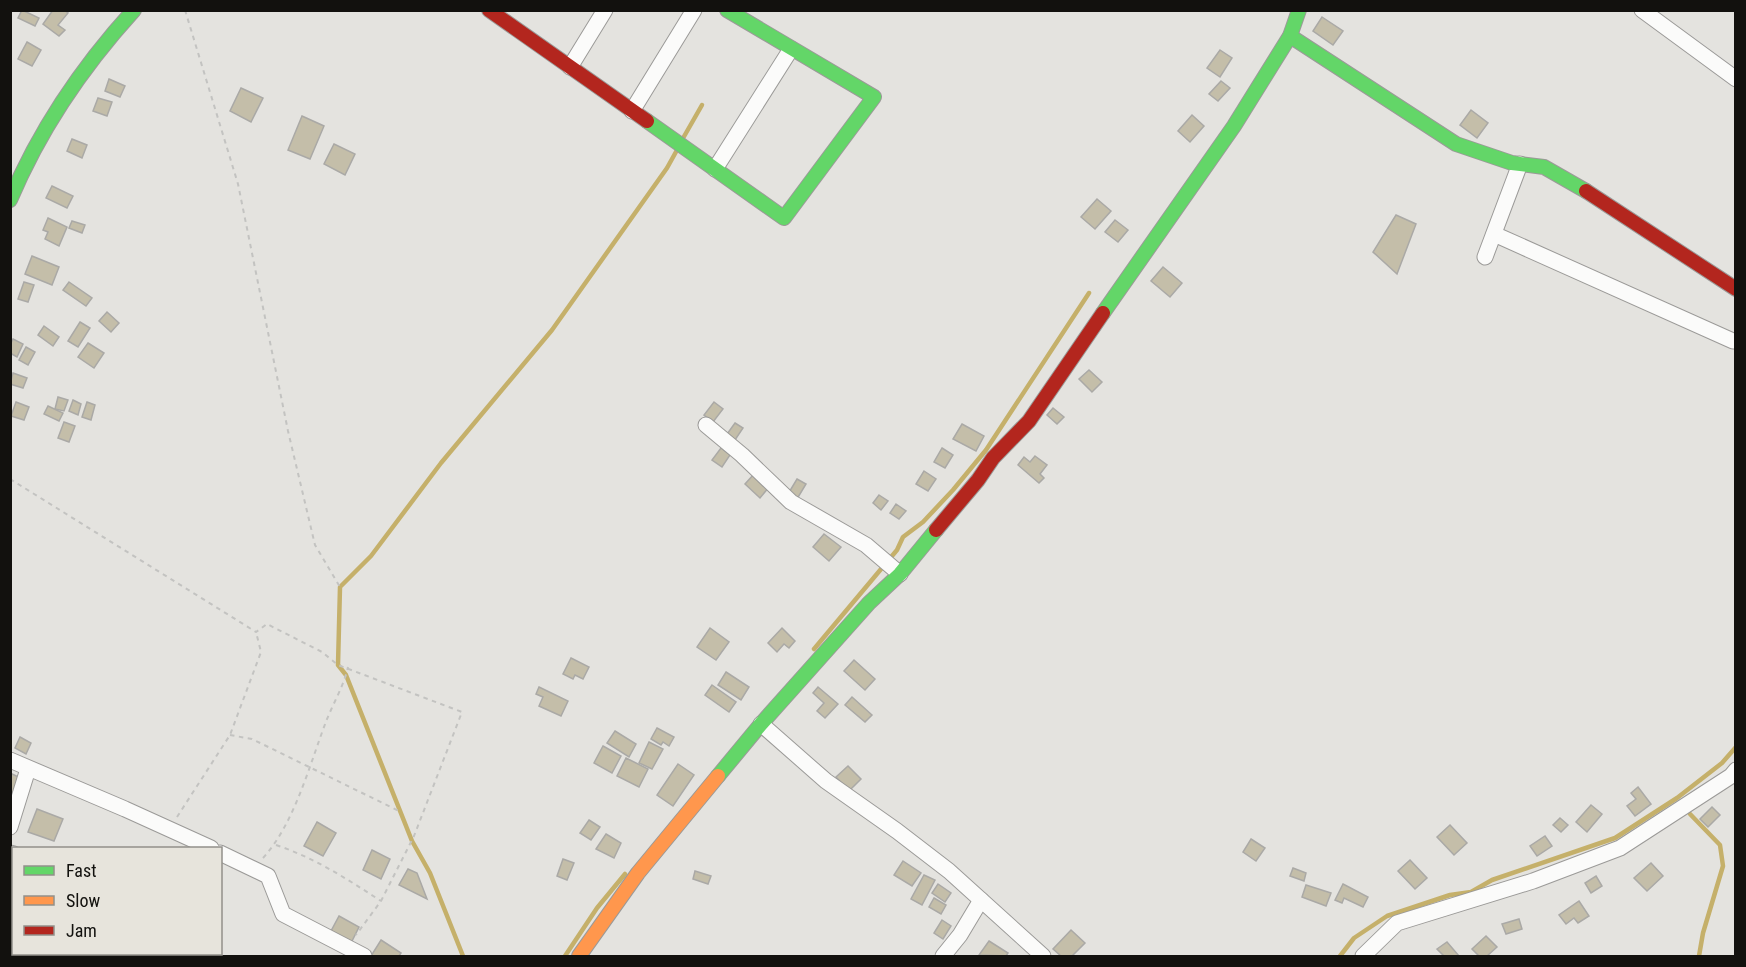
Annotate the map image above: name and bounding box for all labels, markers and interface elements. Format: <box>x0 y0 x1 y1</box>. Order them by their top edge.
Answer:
legend <box>12 847 222 955</box>
text: Fast <box>66 860 97 881</box>
text: Slow <box>66 890 101 911</box>
text: Jam <box>66 920 97 941</box>

